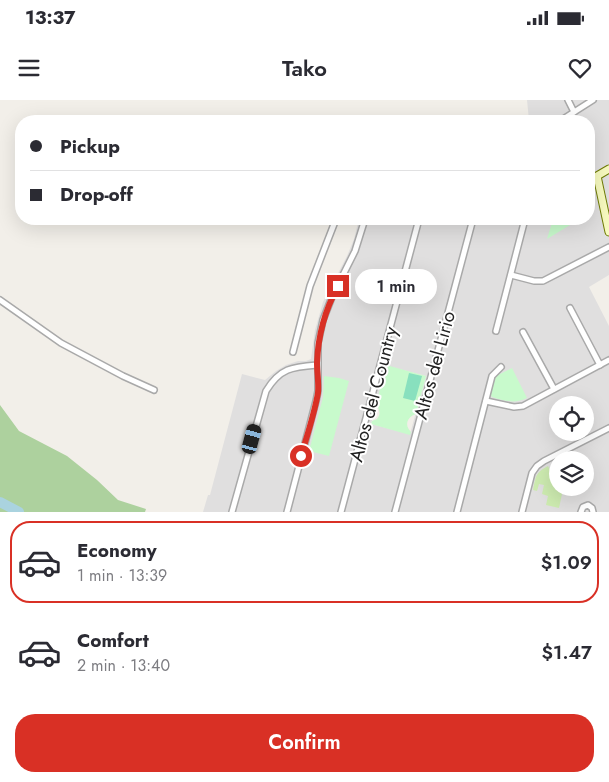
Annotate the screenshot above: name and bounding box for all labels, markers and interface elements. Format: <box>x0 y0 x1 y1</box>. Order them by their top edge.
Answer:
text: 13:37 <box>25 4 76 31</box>
text: Tako <box>282 52 327 84</box>
icon: menu <box>15 54 43 82</box>
icon: heart <box>566 54 594 82</box>
text: Pickup <box>60 133 120 160</box>
text: Drop-off <box>60 181 133 208</box>
callout: 1 min <box>356 268 438 304</box>
route end <box>327 275 349 297</box>
text: 1 min <box>377 275 415 298</box>
street label: Altos del Lirio <box>407 308 462 422</box>
street label: Altos del Country <box>342 323 405 465</box>
map controls <box>549 396 594 496</box>
button: locate <box>549 396 594 441</box>
car <box>240 423 263 455</box>
route start <box>290 445 312 467</box>
button: layers <box>549 451 594 496</box>
text: Economy <box>77 537 157 564</box>
icon: car <box>17 540 62 585</box>
text: $1.09 <box>541 549 592 576</box>
text: 1 min · 13:39 <box>77 564 167 587</box>
text: Comfort <box>77 627 149 654</box>
icon: car <box>17 630 62 675</box>
text: $1.47 <box>542 639 592 666</box>
text: 2 min · 13:40 <box>77 654 170 677</box>
button: Confirm <box>15 714 594 772</box>

